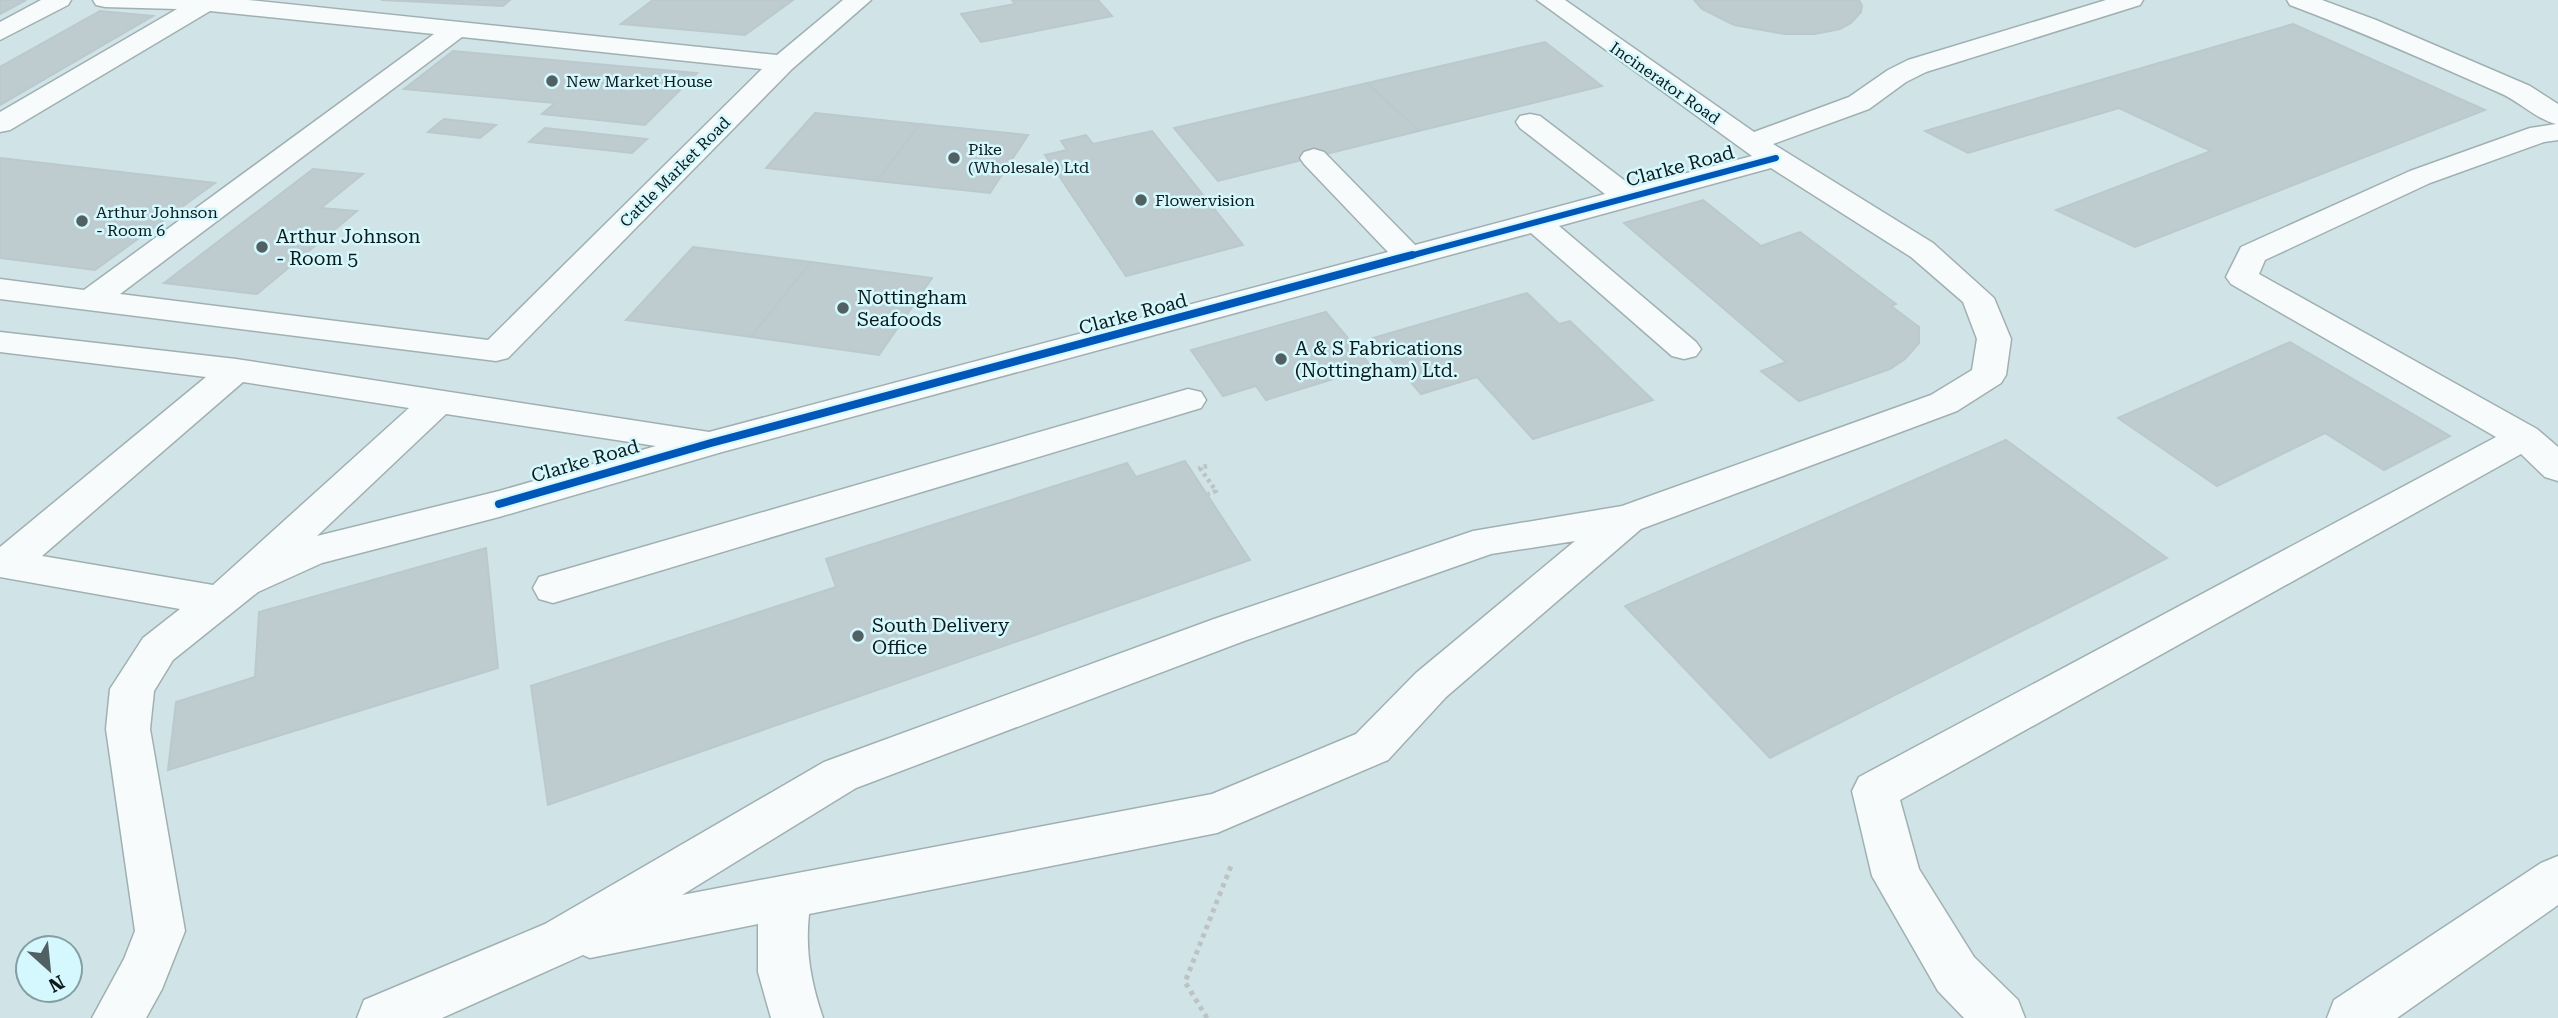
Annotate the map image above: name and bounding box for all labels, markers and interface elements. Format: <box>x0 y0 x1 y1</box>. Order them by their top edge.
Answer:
street label: Incinerator Road <box>1606 38 1724 128</box>
place label: New Market House <box>566 72 713 91</box>
marker: New Market House <box>544 73 560 89</box>
street label: Cattle Market Road <box>616 113 734 231</box>
place label: Pike (Wholesale) Ltd <box>968 140 1089 177</box>
street label: Clarke Road <box>1623 141 1737 191</box>
marker: Pike (Wholesale) Ltd <box>946 150 962 166</box>
place label: Flowervision <box>1155 191 1255 210</box>
marker: Flowervision <box>1133 192 1149 208</box>
place label: Arthur Johnson - Room 6 <box>96 203 218 240</box>
marker: Arthur Johnson - Room 6 <box>74 213 90 229</box>
place label: Arthur Johnson - Room 5 <box>276 225 421 270</box>
marker: Arthur Johnson - Room 5 <box>254 239 270 255</box>
place label: Nottingham Seafoods <box>857 286 967 331</box>
street label: Clarke Road <box>1076 289 1190 339</box>
marker: Nottingham Seafoods <box>835 300 851 316</box>
place label: A & S Fabrications (Nottingham) Ltd. <box>1295 337 1462 382</box>
marker: A & S Fabrications (Nottingham) Ltd. <box>1273 351 1289 367</box>
street label: Clarke Road <box>528 435 642 487</box>
place label: South Delivery Office <box>872 614 1010 659</box>
marker: South Delivery Office <box>850 628 866 644</box>
north arrow <box>14 934 84 1004</box>
text: N <box>44 970 68 997</box>

